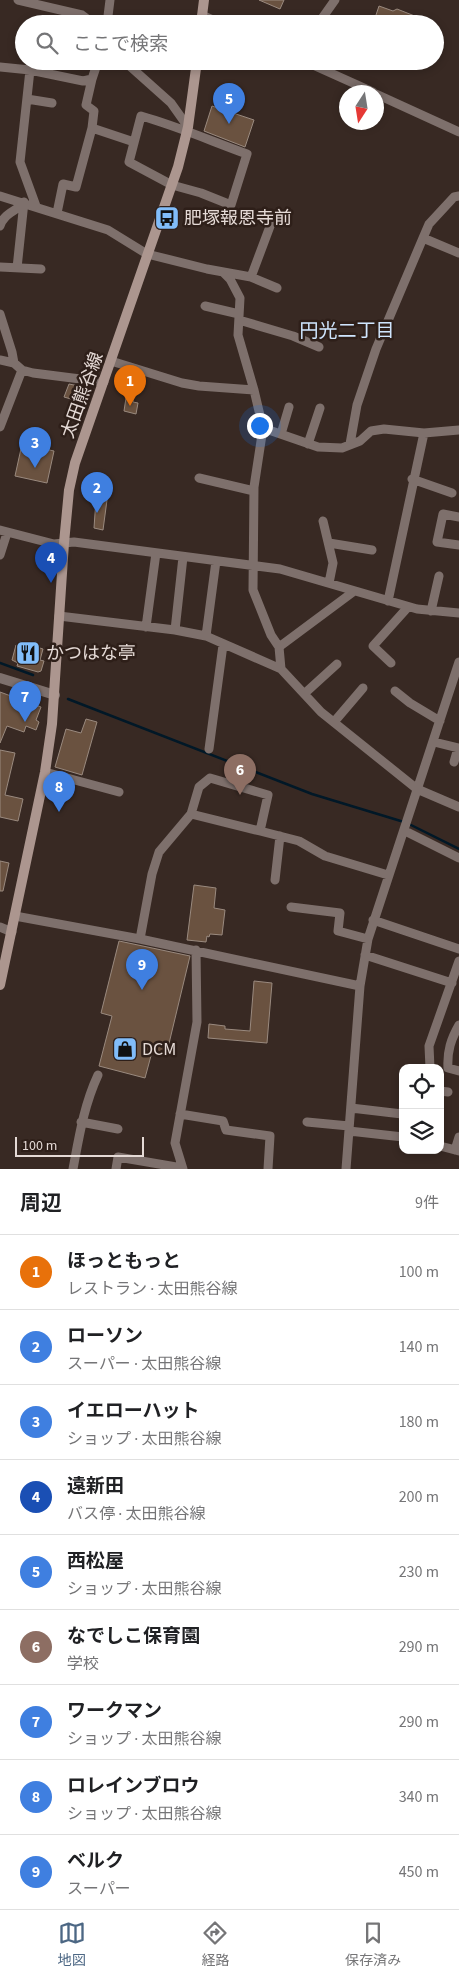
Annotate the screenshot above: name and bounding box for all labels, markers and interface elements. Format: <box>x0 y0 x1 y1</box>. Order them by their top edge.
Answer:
search box <box>15 15 444 70</box>
icon: search <box>33 29 61 57</box>
text: ここで検索 <box>73 31 168 58</box>
pin: 5 <box>213 83 245 124</box>
north arrow <box>339 85 384 130</box>
bus stop icon: 肥塚報恩寺前 <box>154 205 180 231</box>
place label: 肥塚報恩寺前 <box>184 206 292 231</box>
district label: 円光二丁目 <box>299 318 395 345</box>
street label: 太田熊谷線 <box>55 349 110 442</box>
pin: 1 <box>114 365 146 406</box>
your location <box>247 413 273 439</box>
pin: 3 <box>19 427 51 468</box>
pin: 2 <box>81 472 113 513</box>
pin: 4 <box>35 542 67 583</box>
restaurant icon: かつはな亭 <box>15 640 41 666</box>
place label: かつはな亭 <box>46 641 136 666</box>
pin: 7 <box>9 681 41 722</box>
pin: 6 <box>224 754 256 795</box>
pin: 8 <box>43 771 75 812</box>
pin: 9 <box>126 949 158 990</box>
shop icon: DCM <box>112 1036 138 1062</box>
place label: DCM <box>142 1037 176 1062</box>
map controls <box>399 1064 444 1154</box>
button: locate <box>399 1064 444 1109</box>
button: layers <box>399 1109 444 1154</box>
scale bar <box>15 1134 144 1157</box>
text: 100 m <box>22 1136 57 1156</box>
text: 周辺 <box>20 1188 62 1218</box>
text: 9件 <box>415 1192 439 1214</box>
text: ほっともっと <box>67 1248 181 1275</box>
text: 1 <box>32 1261 40 1283</box>
text: 100 m <box>399 1261 439 1283</box>
text: レストラン · 太田熊谷線 <box>67 1278 237 1300</box>
text: ローソン <box>67 1323 143 1350</box>
text: 2 <box>32 1336 40 1358</box>
text: 140 m <box>399 1336 439 1358</box>
text: スーパー · 太田熊谷線 <box>67 1353 221 1375</box>
text: イエローハット <box>67 1398 199 1425</box>
text: 3 <box>32 1411 40 1433</box>
text: 180 m <box>399 1411 439 1433</box>
text: ショップ · 太田熊谷線 <box>67 1428 221 1450</box>
text: 遠新田 <box>67 1473 124 1500</box>
text: 4 <box>32 1486 40 1508</box>
text: 200 m <box>399 1486 439 1508</box>
text: バス停 · 太田熊谷線 <box>67 1503 205 1525</box>
text: 西松屋 <box>67 1548 124 1575</box>
text: 5 <box>32 1561 40 1583</box>
text: 230 m <box>399 1561 439 1583</box>
text: ショップ · 太田熊谷線 <box>67 1578 221 1600</box>
text: なでしこ保育園 <box>67 1623 200 1650</box>
text: 6 <box>32 1636 40 1658</box>
text: 290 m <box>399 1636 439 1658</box>
text: 学校 <box>67 1653 99 1675</box>
text: ワークマン <box>67 1698 162 1725</box>
text: 7 <box>32 1711 40 1733</box>
text: 290 m <box>399 1711 439 1733</box>
text: ショップ · 太田熊谷線 <box>67 1728 221 1750</box>
text: ロレインブロウ <box>67 1773 199 1800</box>
text: 8 <box>32 1786 40 1808</box>
text: 340 m <box>399 1786 439 1808</box>
text: ショップ · 太田熊谷線 <box>67 1803 221 1825</box>
text: ベルク <box>67 1848 124 1875</box>
text: 9 <box>32 1861 40 1883</box>
text: 450 m <box>399 1861 439 1883</box>
text: スーパー <box>67 1878 131 1900</box>
tab: 地図 <box>58 1919 86 1971</box>
tab: 経路 <box>201 1919 229 1971</box>
tab: 保存済み <box>345 1919 401 1971</box>

